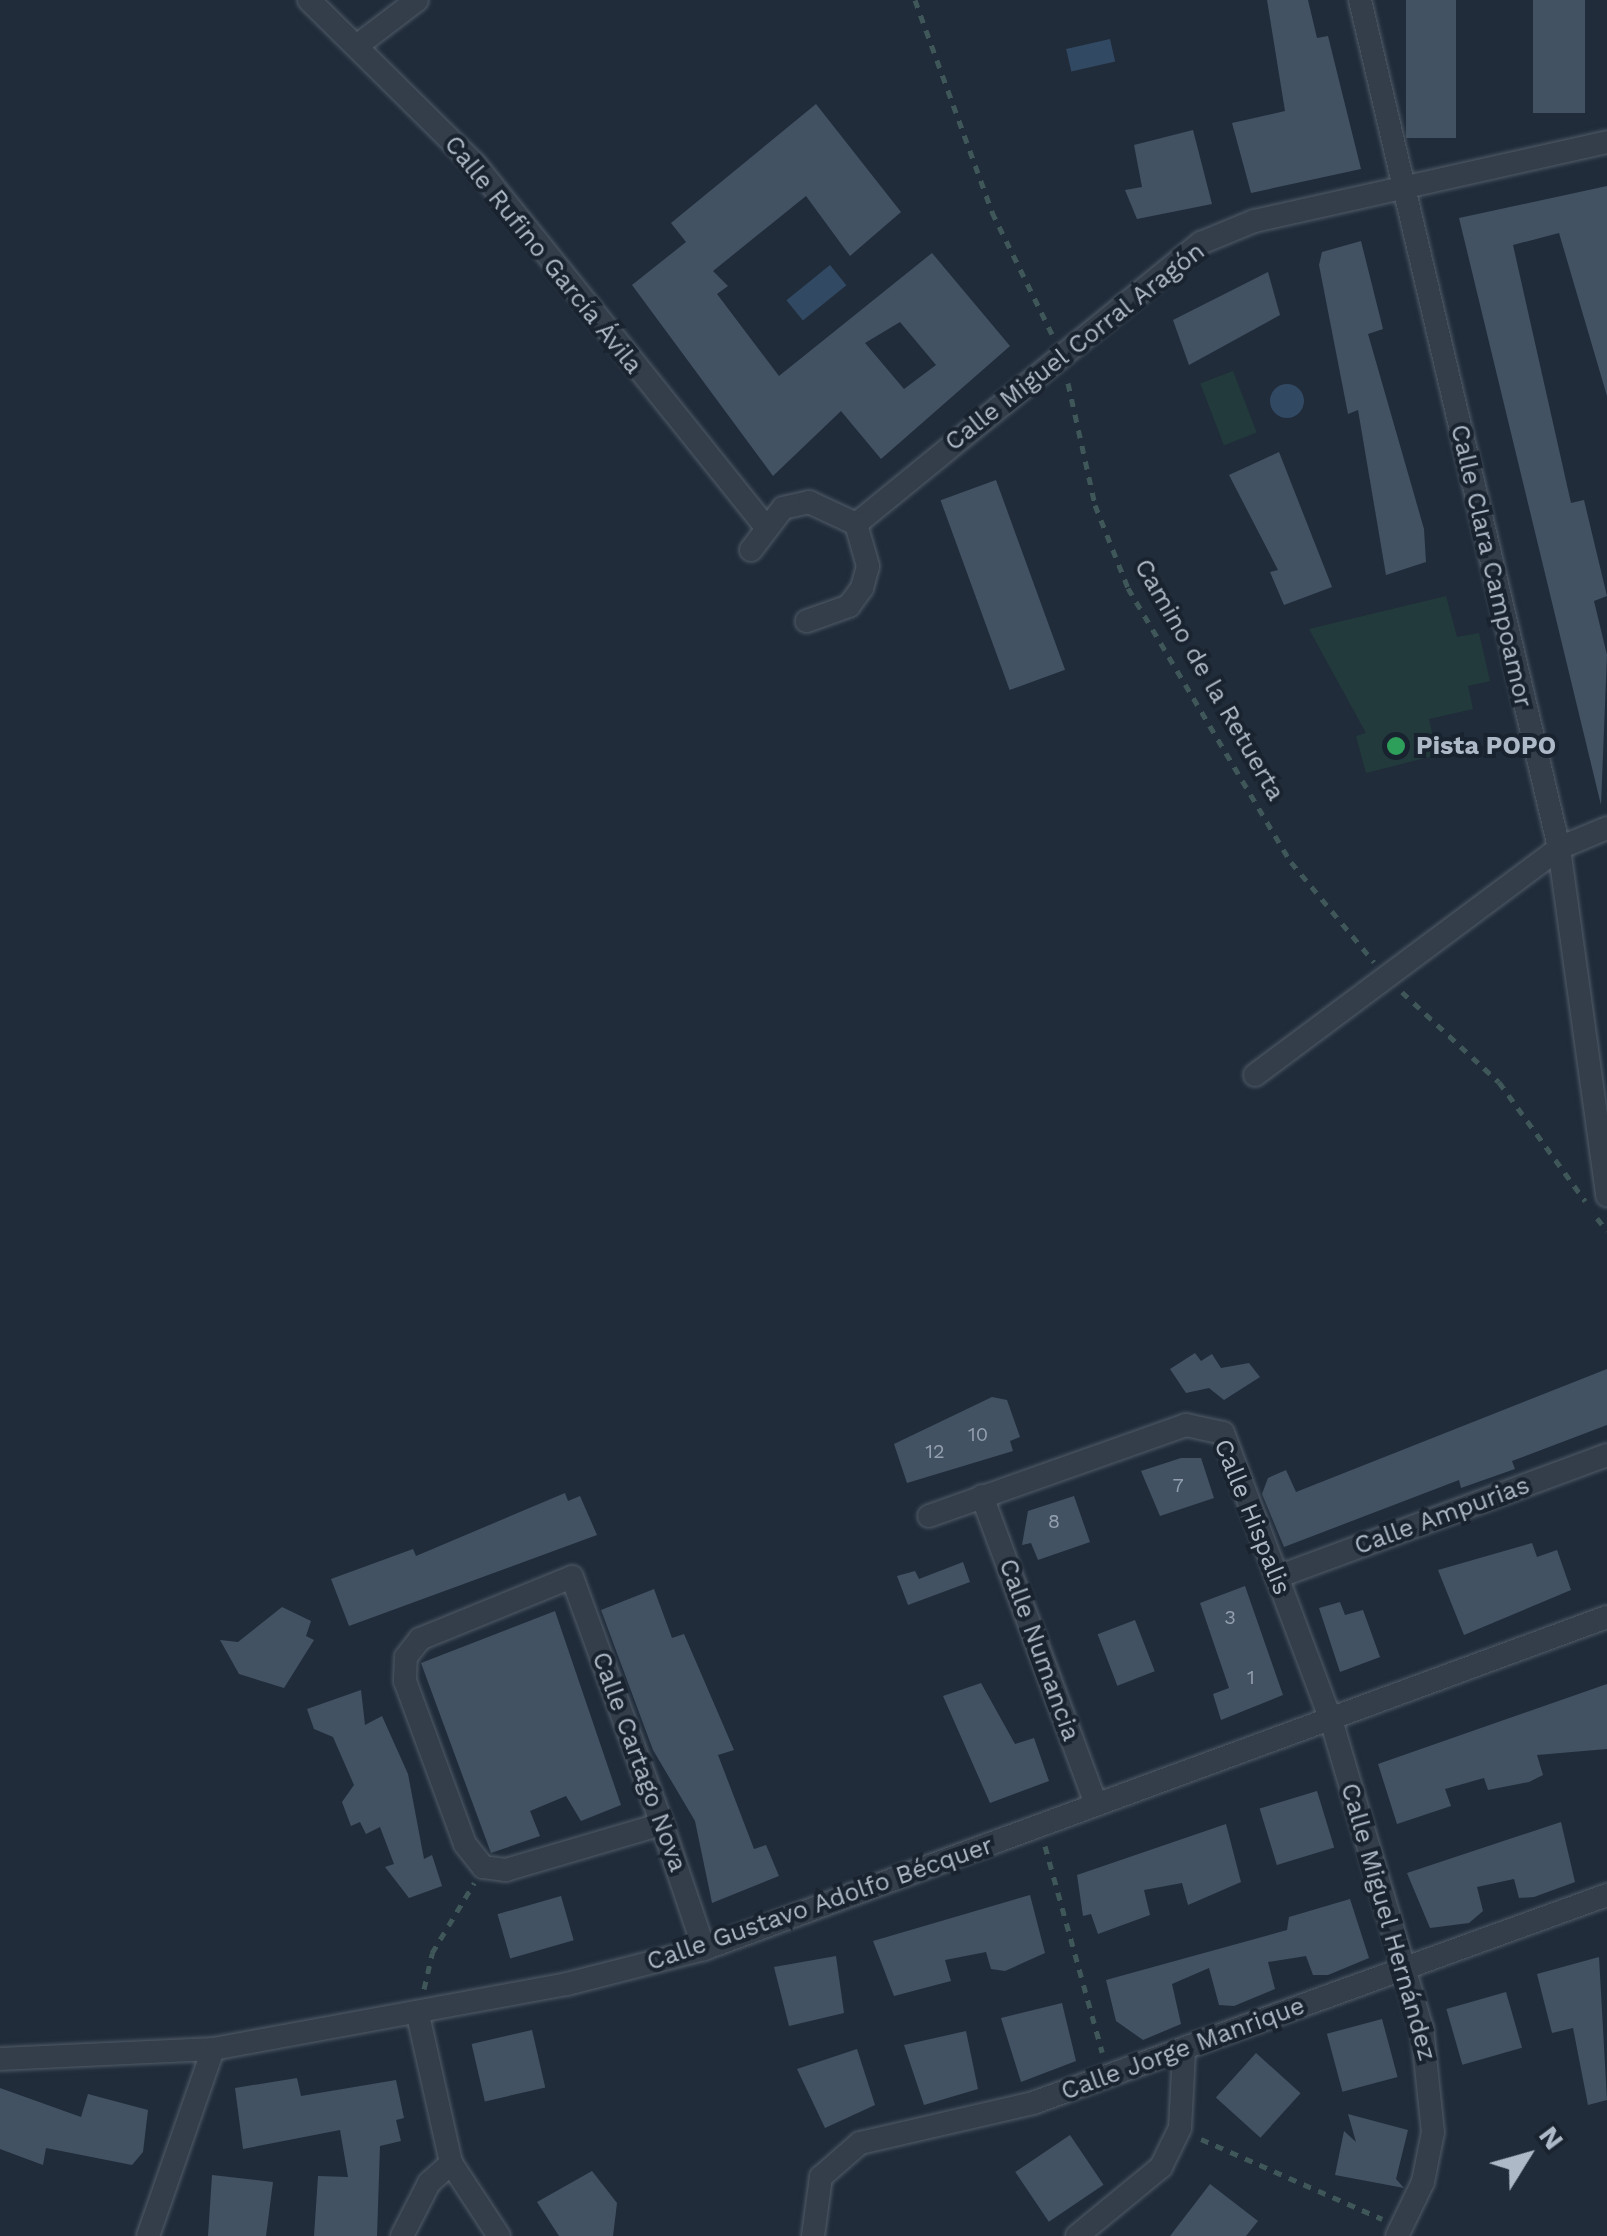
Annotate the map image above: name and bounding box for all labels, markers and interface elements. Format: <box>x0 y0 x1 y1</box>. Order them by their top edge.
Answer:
street label: Calle Rufino García Ávila <box>437 129 649 381</box>
street label: Calle Miguel Corral Aragón <box>938 236 1212 458</box>
street label: Calle Clara Campoamor <box>1444 421 1538 711</box>
street label: Camino de la Retuerta <box>1127 554 1291 806</box>
place label: Pista POPO <box>1416 731 1556 761</box>
marker: Pista POPO <box>1385 735 1407 757</box>
house number: 10 <box>968 1422 988 1446</box>
street label: Calle Hispalis <box>1207 1435 1297 1599</box>
house number: 12 <box>925 1439 945 1463</box>
street label: Calle Ampurias <box>1350 1470 1534 1562</box>
house number: 7 <box>1172 1473 1184 1497</box>
house number: 8 <box>1048 1509 1060 1533</box>
street label: Calle Numancia <box>992 1555 1086 1745</box>
house number: 3 <box>1224 1605 1236 1629</box>
street label: Calle Cartago Nova <box>585 1648 693 1876</box>
house number: 1 <box>1247 1665 1255 1689</box>
street label: Calle Miguel Hernández <box>1334 1779 1442 2065</box>
street label: Calle Gustavo Adolfo Bécquer <box>643 1830 997 1978</box>
street label: Calle Jorge Manrique <box>1057 1991 1309 2107</box>
north arrow <box>1477 2106 1577 2206</box>
text: N <box>1532 2119 1571 2156</box>

